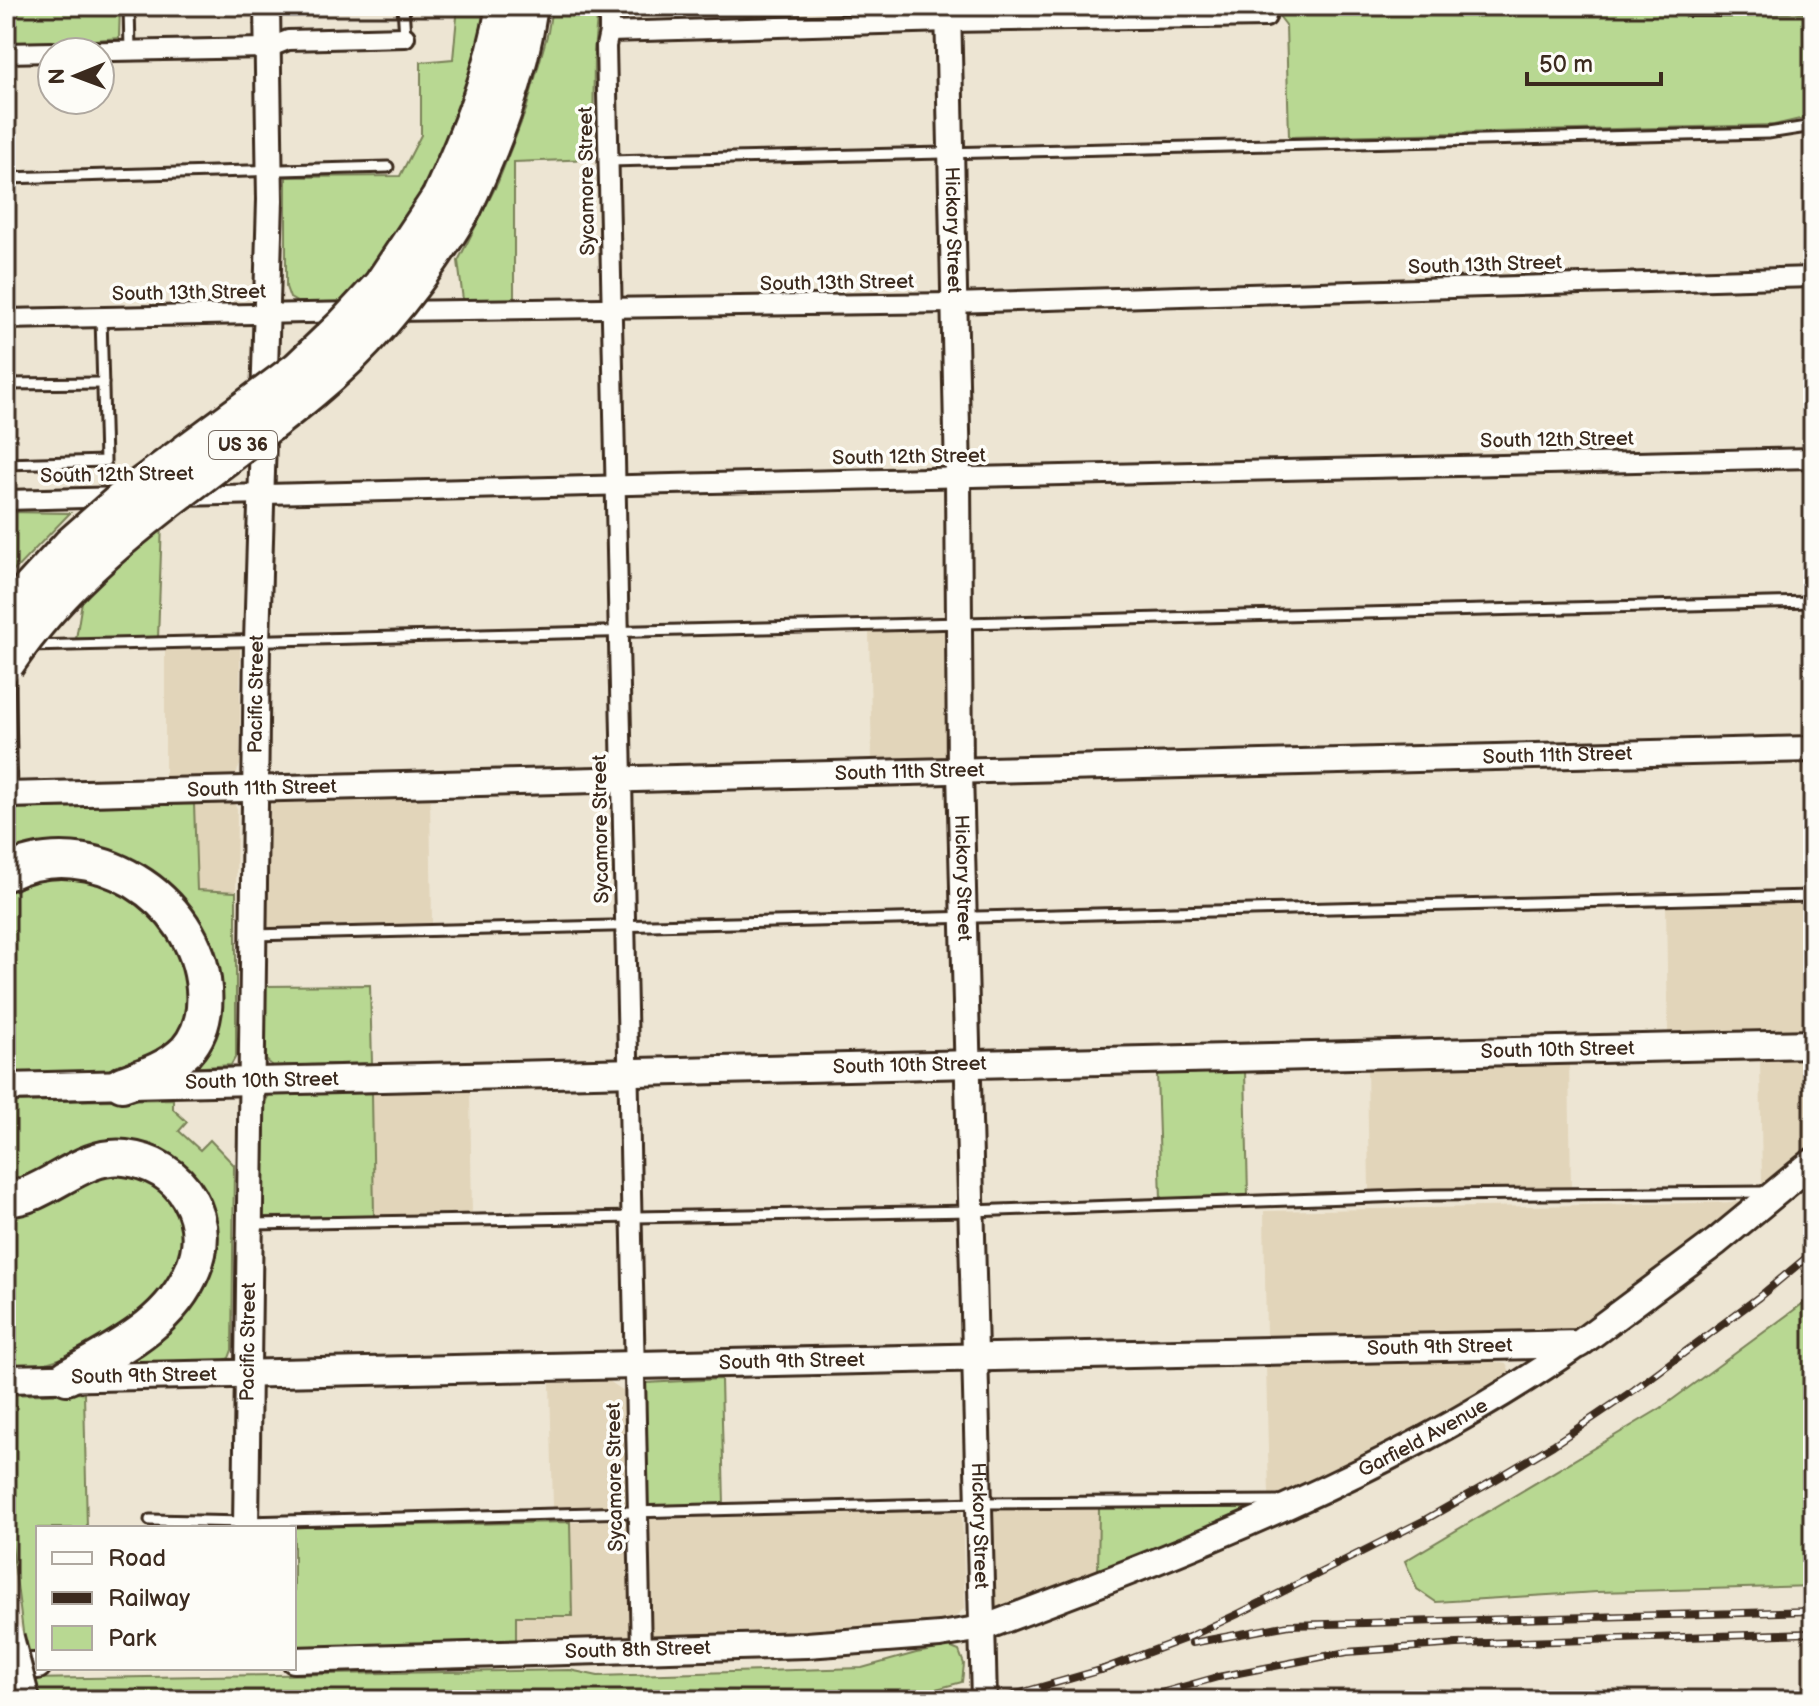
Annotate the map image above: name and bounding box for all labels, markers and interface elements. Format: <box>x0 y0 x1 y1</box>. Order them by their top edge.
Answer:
north arrow <box>36 36 116 116</box>
scale bar <box>1527 36 1661 86</box>
text: 50 m <box>1539 50 1593 79</box>
text: N <box>44 68 71 85</box>
street label: Sycamore Street <box>574 106 600 256</box>
street label: Hickory Street <box>939 166 966 294</box>
street label: South 13th Street <box>1408 250 1562 280</box>
street label: South 13th Street <box>760 270 914 296</box>
street label: South 13th Street <box>112 280 266 306</box>
street label: South 12th Street <box>1480 427 1634 453</box>
road number: US 36 <box>209 431 277 459</box>
street label: South 12th Street <box>832 444 986 470</box>
street label: South 12th Street <box>40 462 194 488</box>
street label: Pacific Street <box>244 634 269 754</box>
street label: South 11th Street <box>1482 742 1633 769</box>
street label: Sycamore Street <box>588 754 614 904</box>
street label: South 11th Street <box>835 758 985 786</box>
street label: South 11th Street <box>187 775 337 802</box>
street label: Hickory Street <box>949 814 976 942</box>
street label: South 10th Street <box>1480 1036 1635 1064</box>
street label: South 10th Street <box>833 1052 987 1079</box>
street label: South 10th Street <box>185 1067 339 1095</box>
street label: Pacific Street <box>236 1282 261 1402</box>
street label: South 9th Street <box>1367 1333 1513 1361</box>
street label: South 9th Street <box>719 1348 865 1375</box>
street label: South 9th Street <box>71 1362 217 1390</box>
street label: Garfield Avenue <box>1355 1393 1492 1483</box>
street label: Sycamore Street <box>602 1402 628 1552</box>
street label: Hickory Street <box>966 1462 993 1589</box>
legend <box>36 1526 296 1670</box>
text: Road <box>108 1544 166 1573</box>
text: Railway <box>108 1584 190 1613</box>
text: Park <box>108 1624 156 1653</box>
street label: South 8th Street <box>565 1636 711 1664</box>

